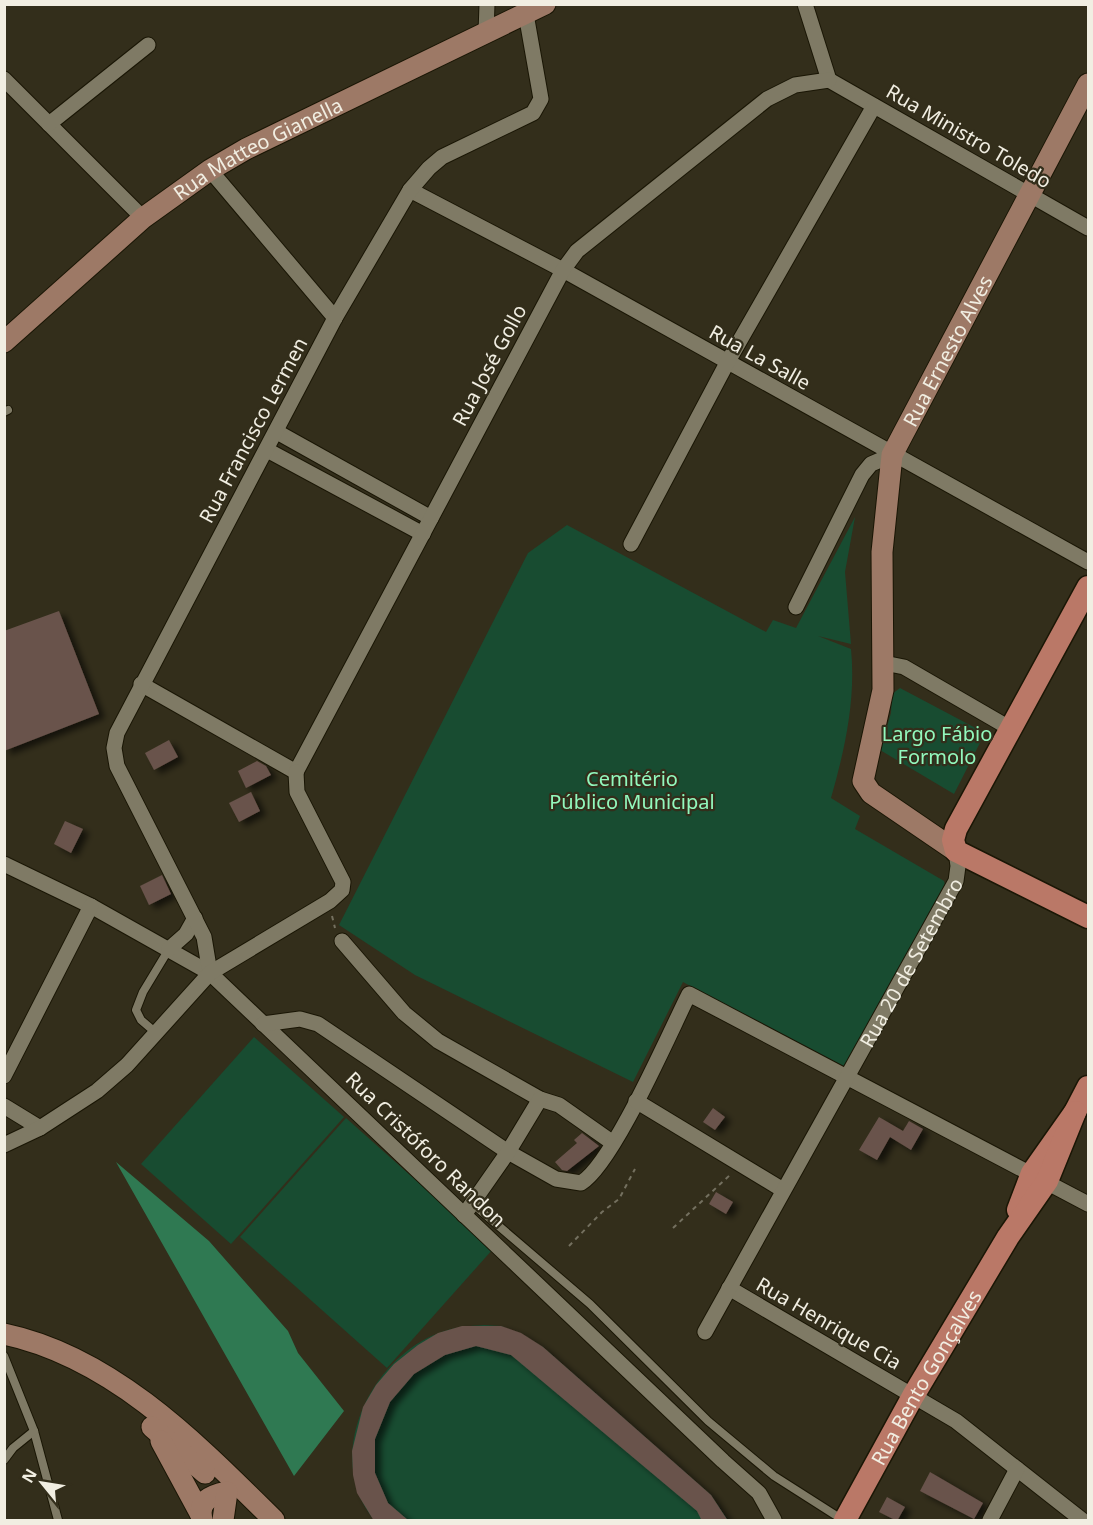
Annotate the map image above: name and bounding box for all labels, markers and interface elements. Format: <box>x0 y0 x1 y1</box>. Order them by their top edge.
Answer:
street label: Rua Ministro Toledo <box>881 78 1057 194</box>
street label: Rua Matteo Gianella <box>167 91 347 206</box>
street label: Rua Ernesto Alves <box>896 270 998 431</box>
street label: Rua José Gollo <box>446 300 532 430</box>
street label: Rua La Salle <box>705 318 815 396</box>
street label: Rua Francisco Lermen <box>193 332 313 528</box>
park label: Largo Fábio Formolo <box>882 720 992 770</box>
park label: Cemitério Público Municipal <box>549 765 715 815</box>
street label: Rua 20 de Setembro <box>853 873 969 1052</box>
street label: Rua Cristóforo Randon <box>340 1065 512 1233</box>
street label: Rua Henrique Cia <box>752 1270 906 1376</box>
street label: Rua Bento Gonçalves <box>864 1284 987 1470</box>
north arrow <box>12 1453 72 1513</box>
text: N <box>16 1464 42 1487</box>

